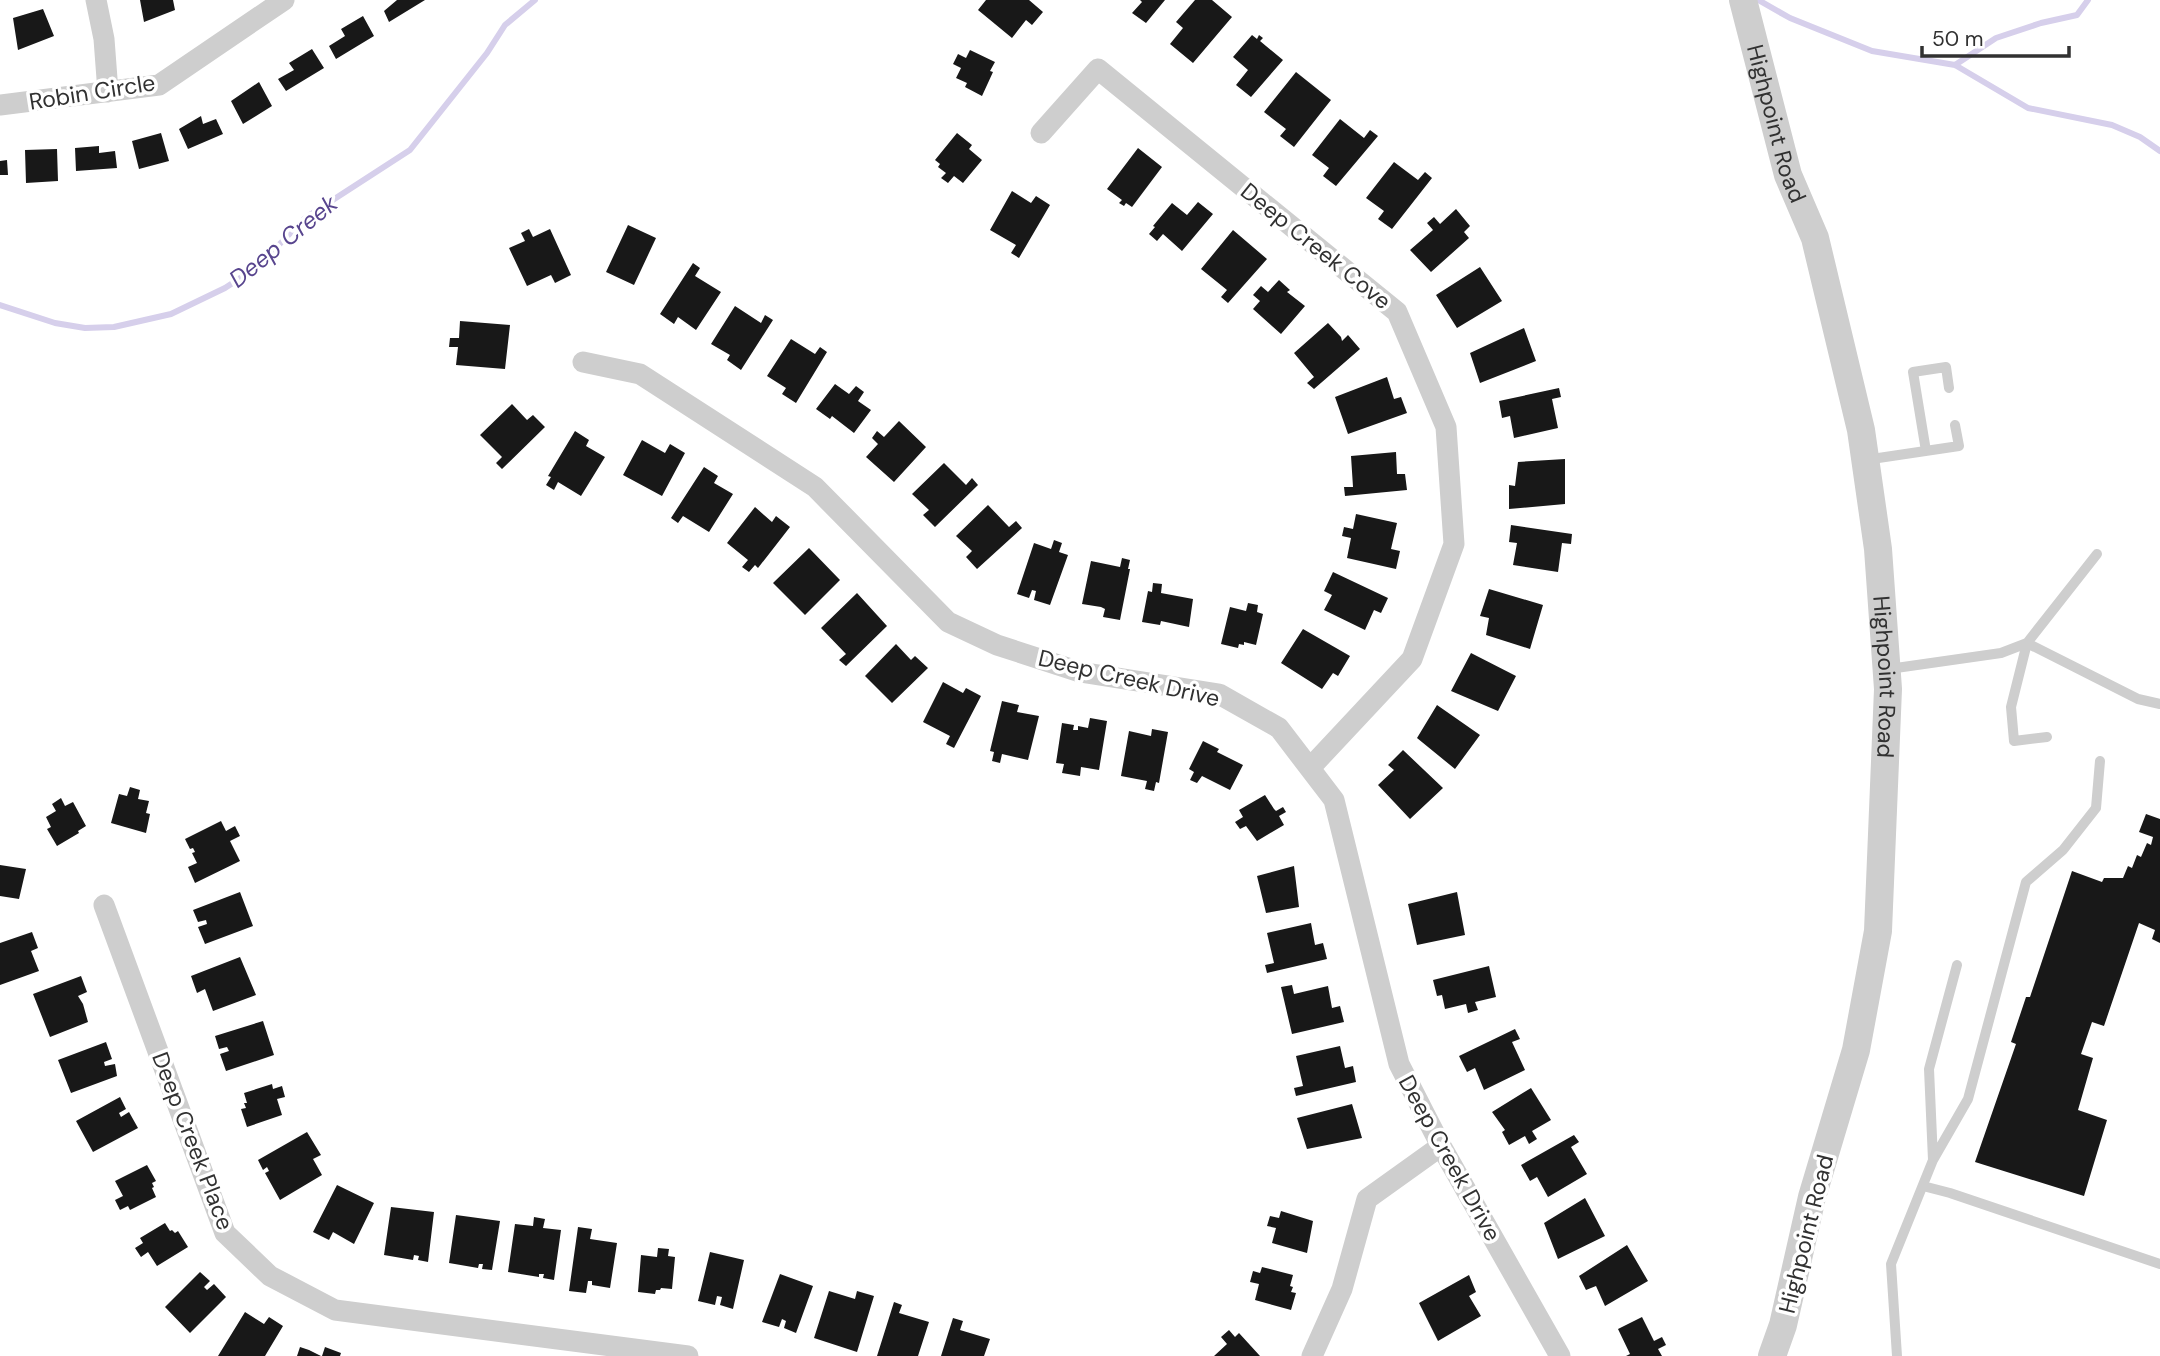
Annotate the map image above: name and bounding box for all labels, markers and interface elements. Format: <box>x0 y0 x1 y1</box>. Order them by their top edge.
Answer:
scale bar <box>1922 14 2069 58</box>
text: 50 m <box>1932 25 1983 53</box>
street label: Highpoint Road <box>1740 41 1813 207</box>
street label: Robin Circle <box>27 67 157 117</box>
street label: Deep Creek Cove <box>1235 176 1397 316</box>
water label: Deep Creek <box>222 187 344 294</box>
street label: Highpoint Road <box>1866 595 1903 759</box>
street label: Deep Creek Drive <box>1035 643 1223 713</box>
street label: Deep Creek Place <box>145 1048 241 1234</box>
street label: Deep Creek Drive <box>1392 1070 1508 1246</box>
street label: Highpoint Road <box>1772 1151 1840 1317</box>

